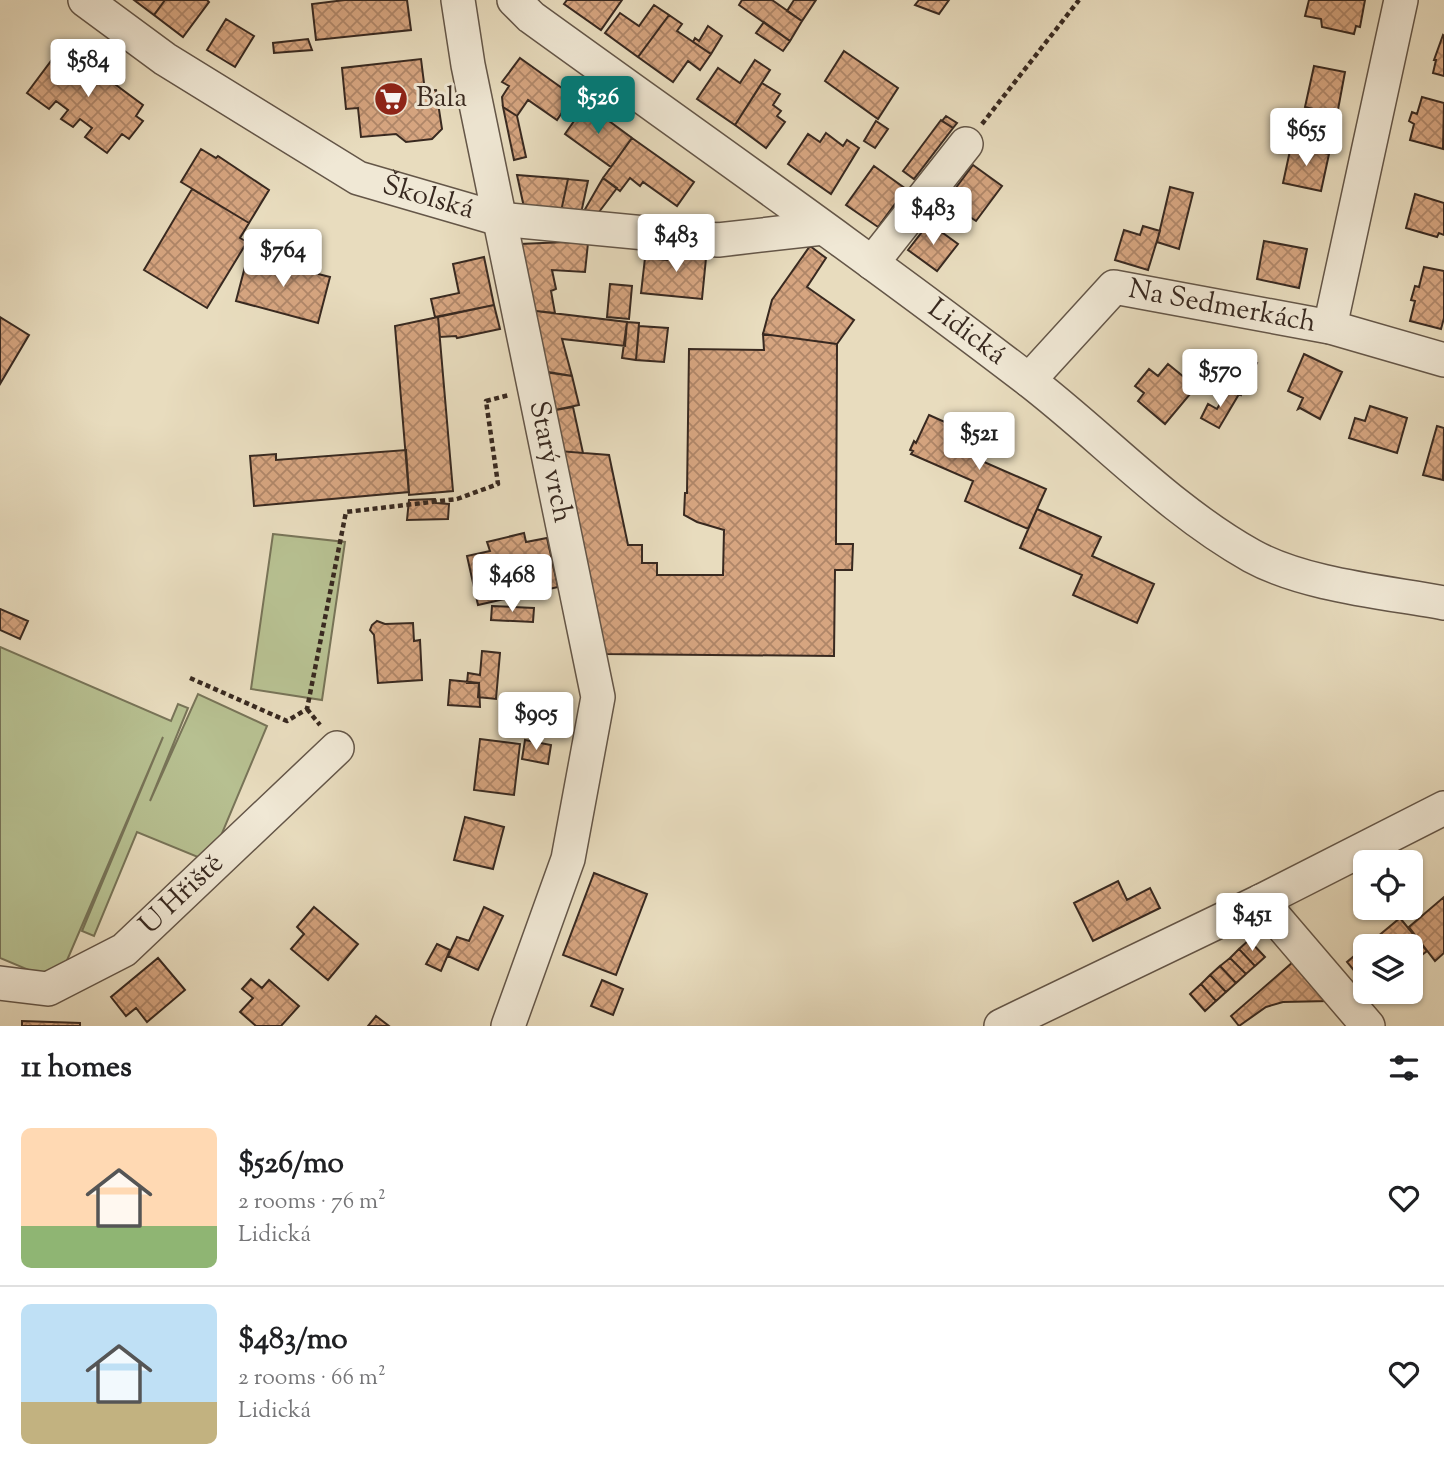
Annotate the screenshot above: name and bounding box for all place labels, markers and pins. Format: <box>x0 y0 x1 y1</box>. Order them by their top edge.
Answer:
pin: $584 <box>47 40 129 99</box>
pin: $526 <box>557 76 639 136</box>
place label: Bala <box>416 79 467 119</box>
supermarket icon: Bala <box>372 80 410 118</box>
pin: $655 <box>1265 108 1347 168</box>
pin: $483 <box>892 188 974 247</box>
pin: $483 <box>635 215 717 274</box>
pin: $764 <box>242 230 324 289</box>
pin: $570 <box>1179 350 1261 409</box>
pin: $521 <box>938 412 1020 472</box>
pin: $468 <box>471 554 553 614</box>
pin: $905 <box>495 692 577 752</box>
pin: $451 <box>1211 894 1293 953</box>

